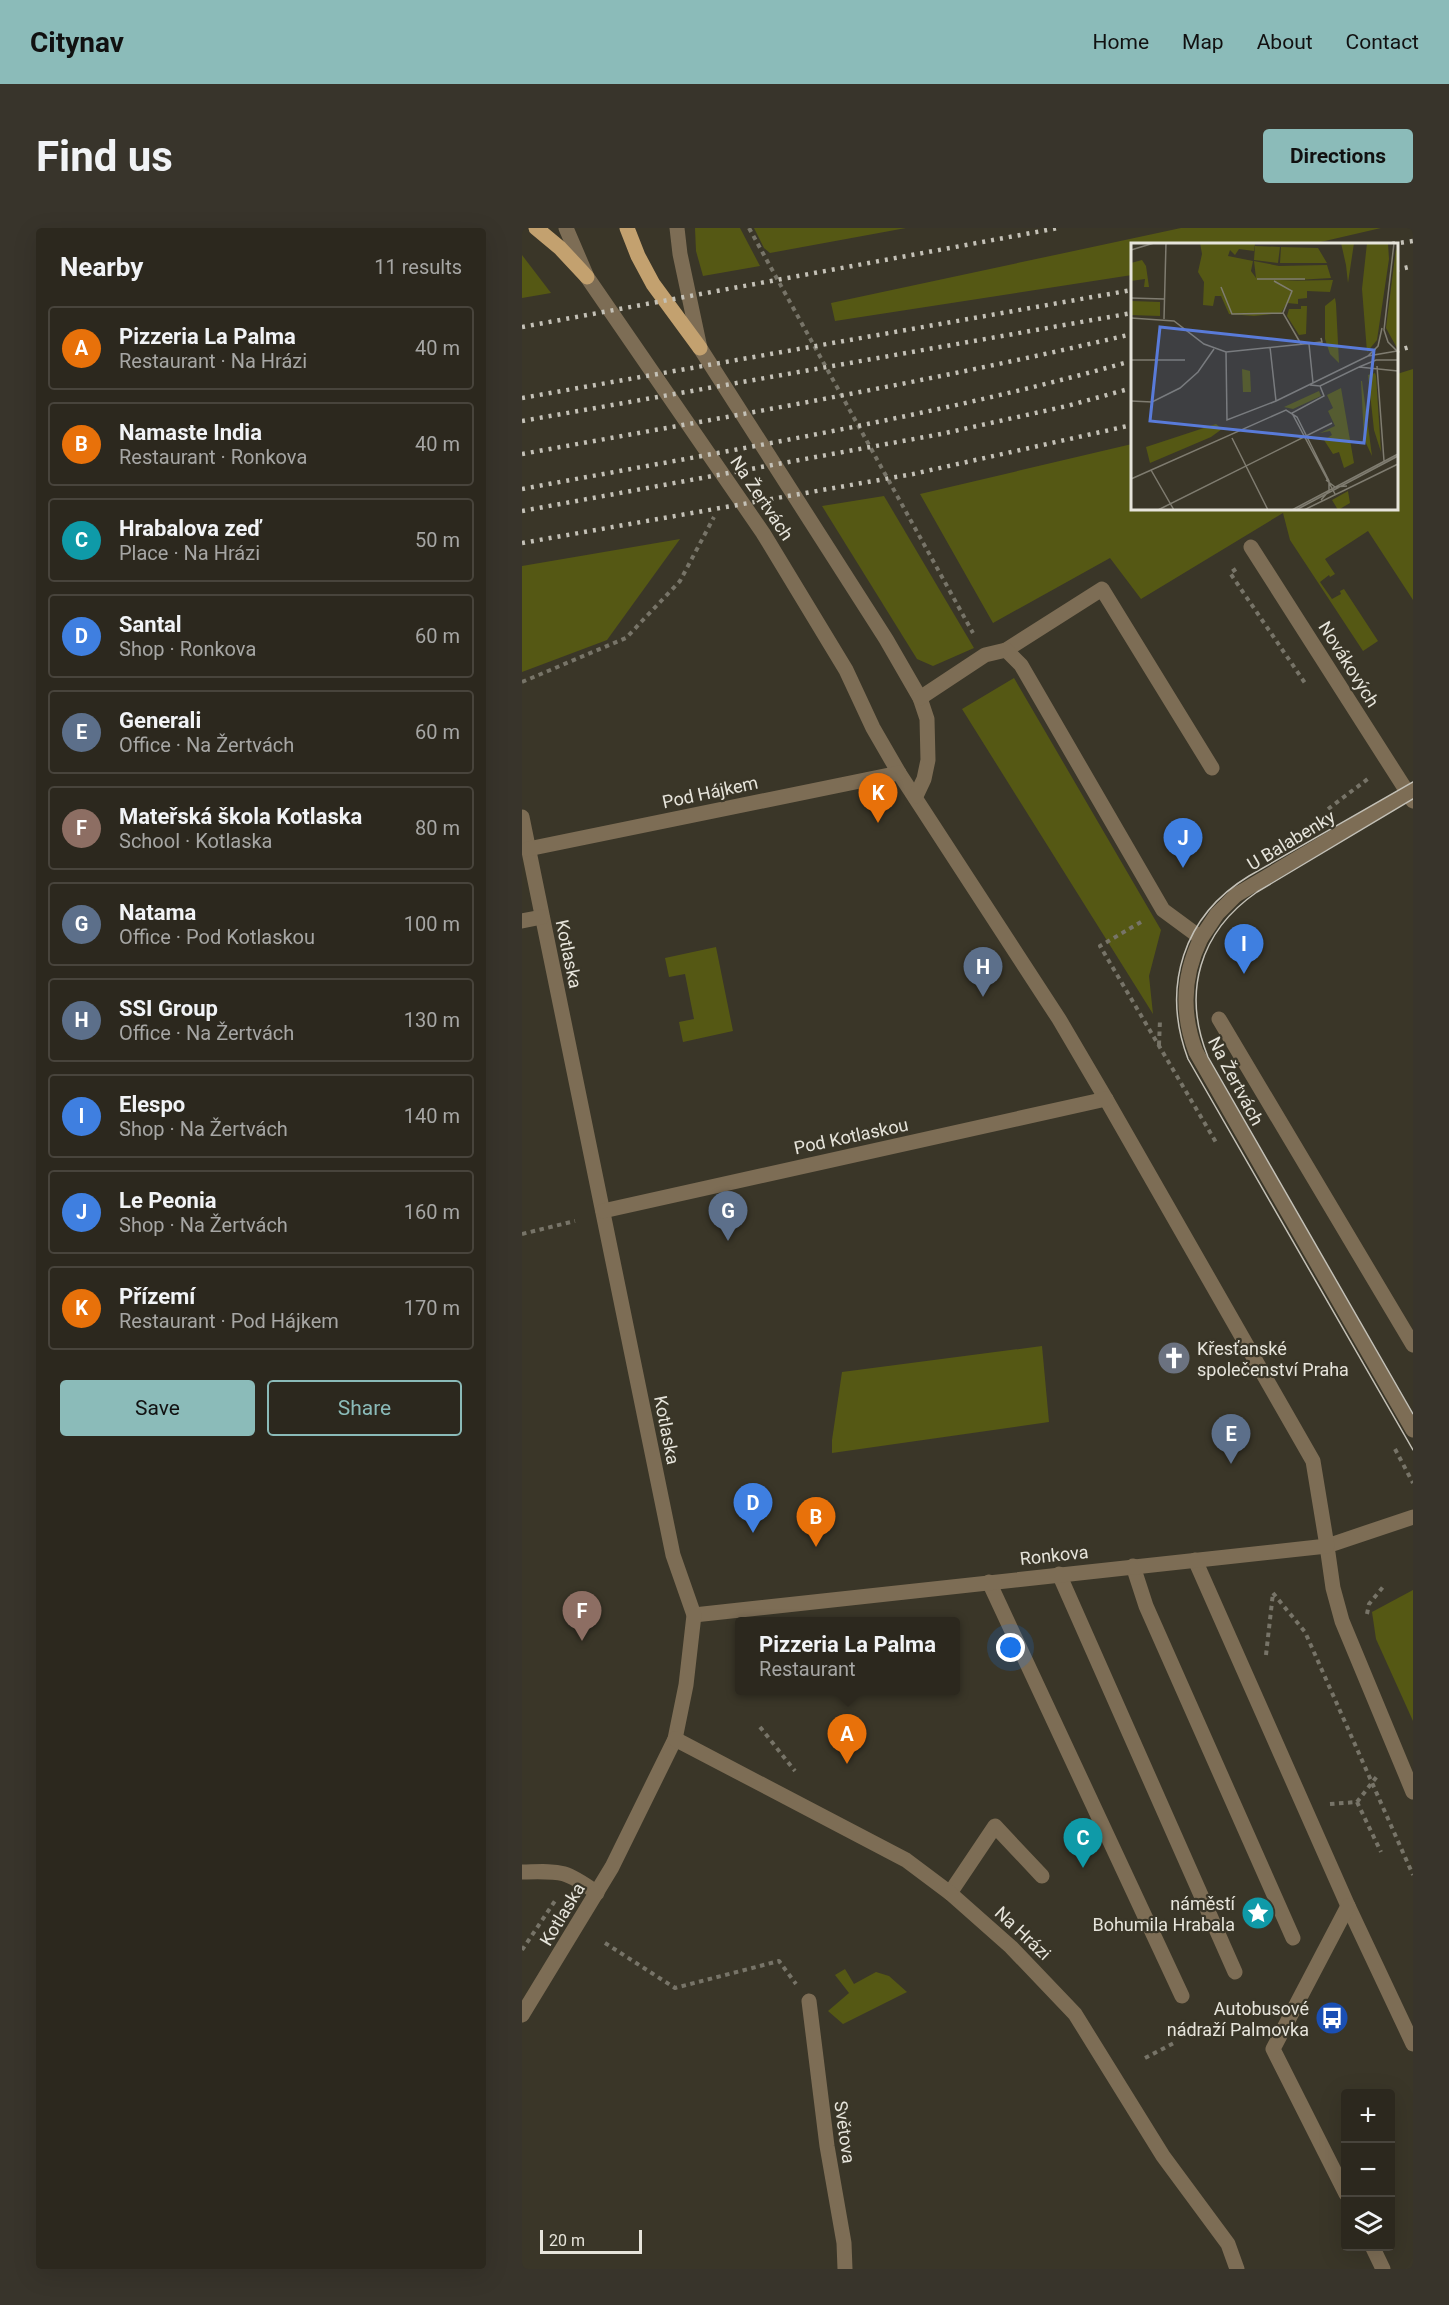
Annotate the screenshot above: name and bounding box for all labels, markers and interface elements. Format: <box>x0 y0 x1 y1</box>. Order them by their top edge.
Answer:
text: Citynav <box>30 26 124 59</box>
text: Home <box>1093 30 1149 54</box>
text: Map <box>1182 30 1224 54</box>
text: About <box>1257 30 1313 54</box>
text: Contact <box>1346 30 1419 54</box>
button: Directions <box>1263 129 1413 183</box>
text: Find us <box>36 132 173 181</box>
inset map <box>1131 243 1398 510</box>
text: Nearby <box>60 252 143 282</box>
text: 11 results <box>374 255 462 279</box>
text: Pizzeria La Palma <box>119 324 296 349</box>
text: A <box>75 336 88 360</box>
text: 40 m <box>415 336 460 360</box>
text: Restaurant · Na Hrázi <box>119 349 307 373</box>
text: Namaste India <box>119 420 262 445</box>
text: B <box>75 432 88 456</box>
text: 40 m <box>415 432 460 456</box>
text: Restaurant · Ronkova <box>119 445 307 469</box>
street label: Na Žertvách <box>726 452 798 544</box>
text: Hrabalova zeď <box>119 516 261 541</box>
text: C <box>75 528 88 552</box>
text: 50 m <box>415 528 460 552</box>
text: Place · Na Hrázi <box>119 541 260 565</box>
text: Santal <box>119 612 182 637</box>
street label: Novákových <box>1314 617 1384 711</box>
text: D <box>75 624 88 648</box>
text: 60 m <box>415 624 460 648</box>
text: Shop · Ronkova <box>119 637 256 661</box>
text: Generali <box>119 708 201 733</box>
text: E <box>76 720 87 744</box>
text: 60 m <box>415 720 460 744</box>
text: Office · Na Žertvách <box>119 733 294 757</box>
street label: Pod Hájkem <box>660 772 760 812</box>
pin: K <box>858 774 898 823</box>
text: Mateřská škola Kotlaska <box>119 804 362 829</box>
street label: U Balabenky <box>1243 805 1339 874</box>
text: F <box>76 816 87 840</box>
text: 80 m <box>415 816 460 840</box>
pin: J <box>1164 818 1202 868</box>
text: School · Kotlaska <box>119 829 273 853</box>
text: Natama <box>119 900 196 925</box>
text: G <box>75 912 88 936</box>
text: 100 m <box>404 912 460 936</box>
street label: Kotlaska <box>551 918 587 990</box>
pin: I <box>1224 924 1264 974</box>
text: Office · Pod Kotlaskou <box>119 925 315 949</box>
pin: H <box>964 948 1002 997</box>
text: SSI Group <box>119 996 218 1021</box>
text: H <box>74 1008 89 1032</box>
text: 130 m <box>404 1008 460 1032</box>
text: Office · Na Žertvách <box>119 1021 294 1045</box>
street label: Na Žertvách <box>1204 1033 1268 1129</box>
text: Elespo <box>119 1092 185 1117</box>
text: I <box>79 1104 84 1128</box>
text: 140 m <box>404 1104 460 1128</box>
street label: Pod Kotlaskou <box>792 1114 910 1158</box>
text: Shop · Na Žertvách <box>119 1117 288 1141</box>
text: Le Peonia <box>119 1188 217 1213</box>
pin: G <box>708 1192 748 1241</box>
text: J <box>76 1200 87 1224</box>
text: 160 m <box>404 1200 460 1224</box>
text: Shop · Na Žertvách <box>119 1213 288 1237</box>
text: Přízemí <box>119 1284 195 1309</box>
text: K <box>75 1296 88 1320</box>
text: 170 m <box>404 1296 460 1320</box>
text: Restaurant · Pod Hájkem <box>119 1309 339 1333</box>
place label: Křesťanské společenství Praha <box>1197 1338 1349 1380</box>
church icon: Křesťanské společenství Praha <box>1156 1340 1192 1376</box>
button: Save <box>60 1380 255 1436</box>
button: Share <box>267 1380 462 1436</box>
street label: Kotlaska <box>650 1394 684 1466</box>
pin: E <box>1212 1414 1250 1464</box>
pin: D <box>734 1484 772 1533</box>
pin: B <box>796 1498 836 1547</box>
street label: Ronkova <box>1019 1541 1089 1569</box>
pin: F <box>562 1592 602 1641</box>
popup <box>735 1617 960 1695</box>
text: Pizzeria La Palma <box>759 1632 936 1657</box>
your location <box>996 1633 1025 1662</box>
text: Restaurant <box>759 1657 856 1681</box>
pin: A <box>828 1714 866 1764</box>
pin: C <box>1064 1818 1102 1868</box>
street label: Kotlaska <box>535 1879 589 1949</box>
place label: náměstí Bohumila Hrabala <box>1092 1893 1236 1935</box>
place icon: náměstí Bohumila Hrabala <box>1240 1895 1276 1931</box>
street label: Na Hrázi <box>991 1902 1055 1964</box>
place label: Autobusové nádraží Palmovka <box>1167 1998 1309 2040</box>
bus stop icon: Autobusové nádraží Palmovka <box>1314 2000 1350 2036</box>
map controls <box>1341 2089 1395 2251</box>
button: + <box>1341 2089 1395 2143</box>
street label: Světova <box>830 2099 860 2165</box>
button: − <box>1341 2143 1395 2197</box>
button: layers <box>1341 2197 1395 2251</box>
scale bar <box>540 2227 642 2254</box>
text: 20 m <box>549 2231 585 2250</box>

